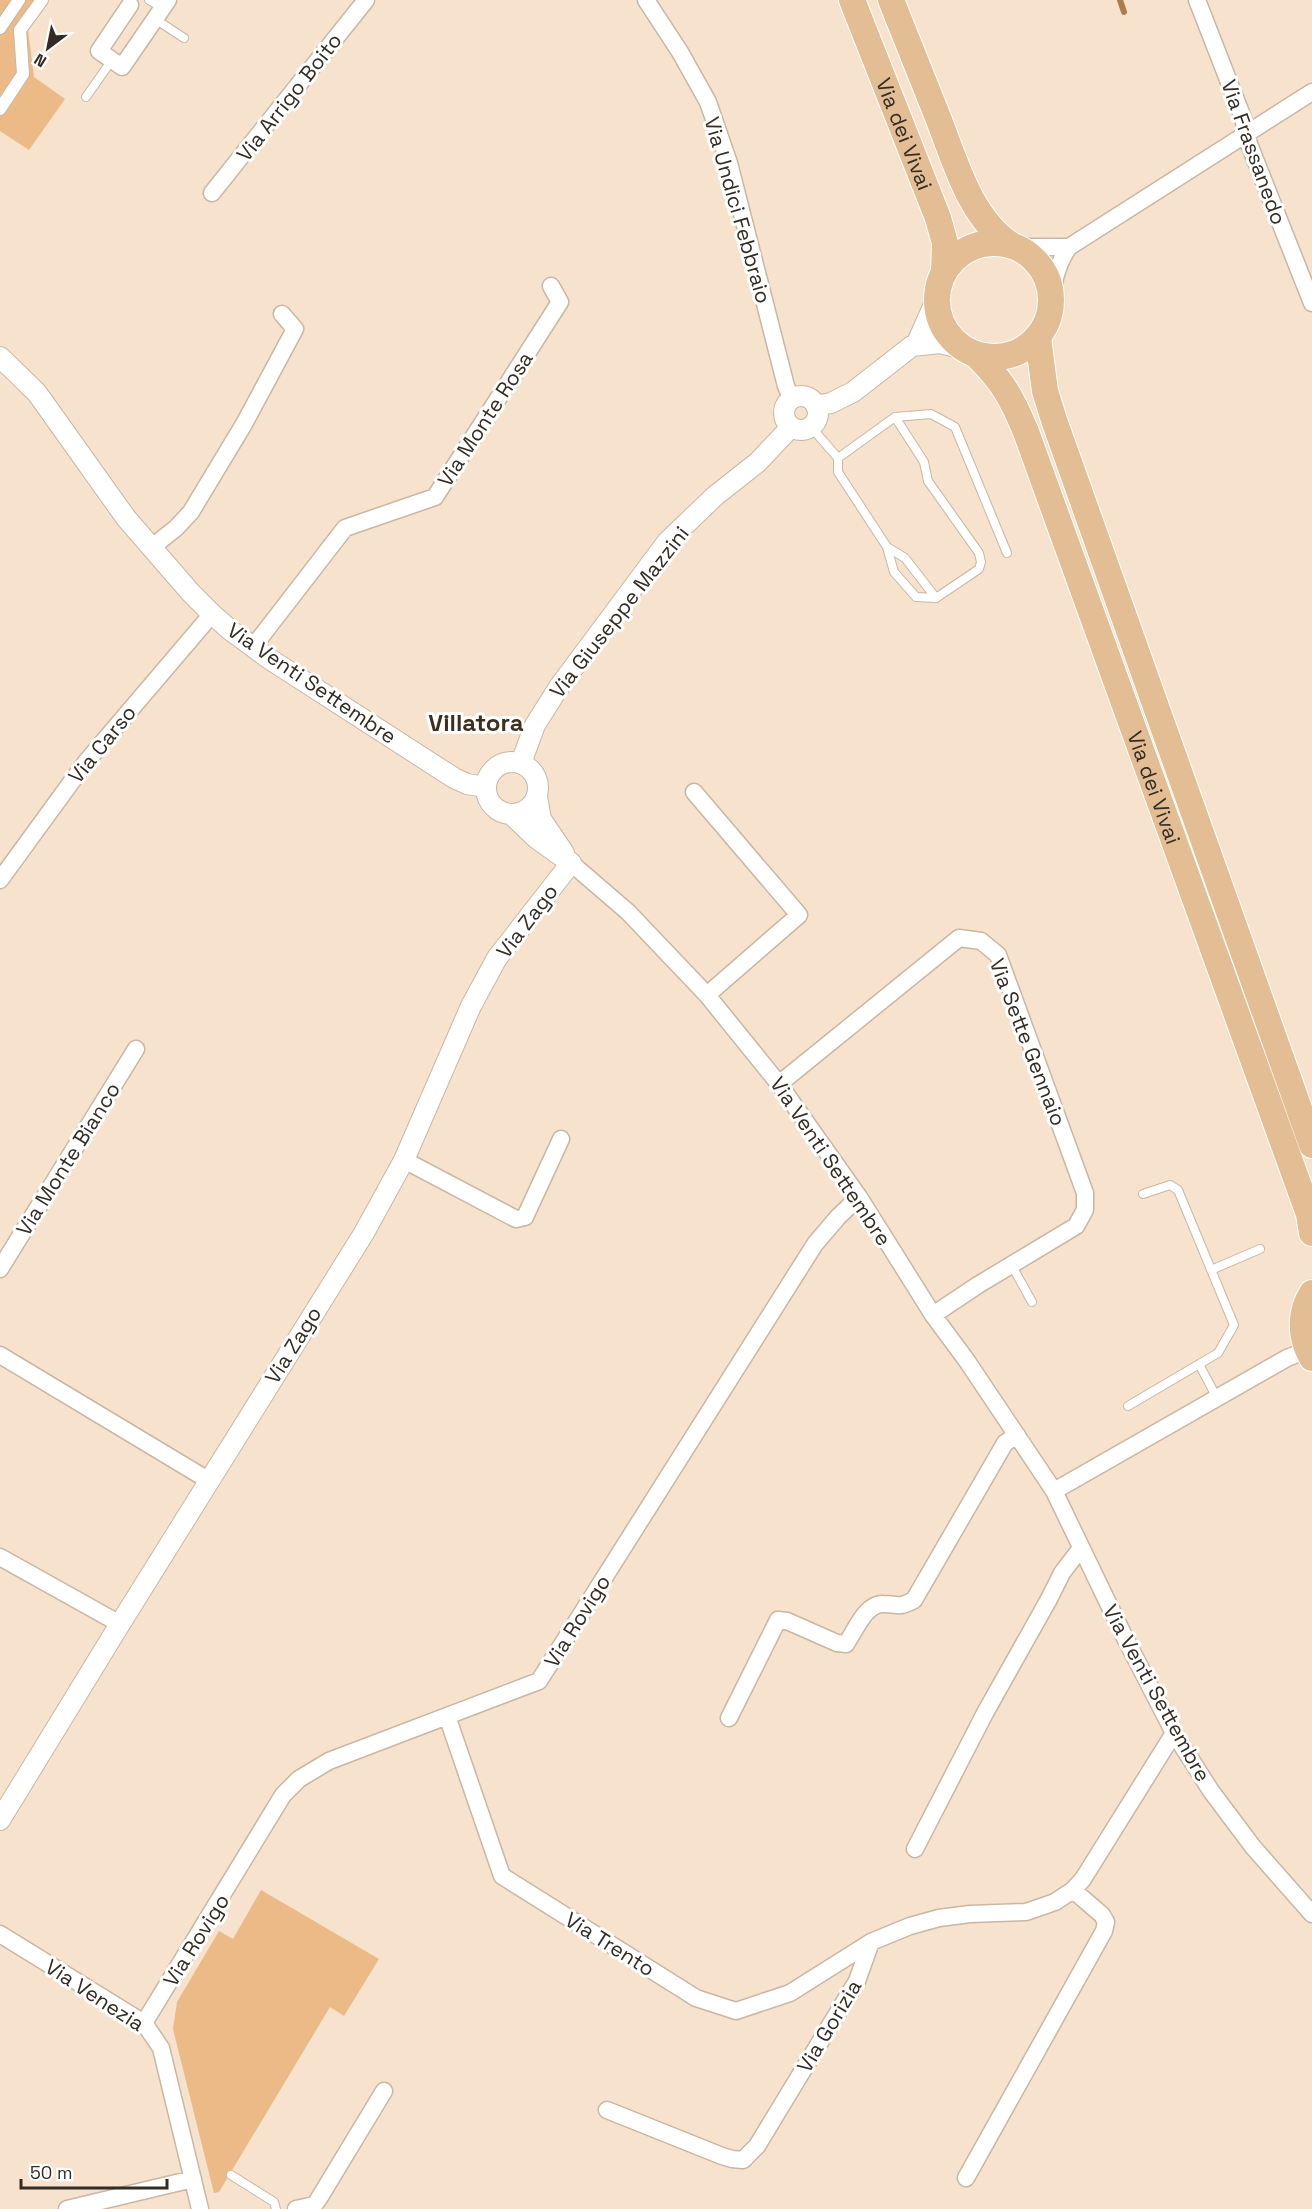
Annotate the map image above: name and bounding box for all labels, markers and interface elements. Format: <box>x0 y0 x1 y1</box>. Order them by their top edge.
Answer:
north arrow <box>18 18 78 78</box>
street label: Via Arrigo Boito <box>230 27 348 167</box>
text: N <box>30 49 50 72</box>
street label: Via dei Vivai <box>871 74 939 194</box>
street label: Via Frassanedo <box>1215 76 1293 228</box>
street label: Via Undici Febbraio <box>698 114 778 306</box>
street label: Via Monte Rosa <box>431 346 539 492</box>
street label: Via Giuseppe Mazzini <box>543 520 695 704</box>
street label: Via Venti Settembre <box>222 616 402 750</box>
street label: Via Carso <box>62 699 142 789</box>
district label: Villatora <box>428 707 524 738</box>
street label: Via dei Vivai <box>1122 727 1187 848</box>
street label: Via Zago <box>490 879 564 963</box>
street label: Via Sette Gennaio <box>984 954 1072 1130</box>
street label: Via Venti Settembre <box>764 1071 898 1251</box>
street label: Via Monte Bianco <box>10 1077 126 1241</box>
street label: Via Zago <box>259 1301 327 1389</box>
street label: Via Rovigo <box>538 1570 616 1672</box>
street label: Via Venti Settembre <box>1097 1600 1217 1786</box>
street label: Via Rovigo <box>157 1889 235 1991</box>
street label: Via Trento <box>560 1906 660 1982</box>
street label: Via Venezia <box>40 1953 150 2037</box>
street label: Via Gorizia <box>791 1975 867 2077</box>
scale bar <box>21 2152 166 2190</box>
text: 50 m <box>30 2161 72 2184</box>

